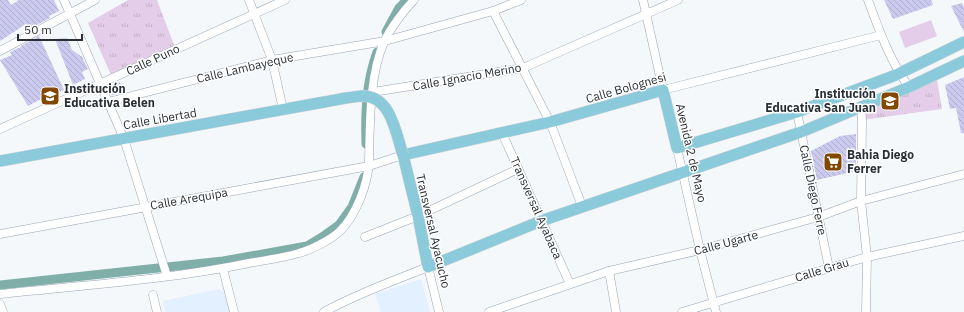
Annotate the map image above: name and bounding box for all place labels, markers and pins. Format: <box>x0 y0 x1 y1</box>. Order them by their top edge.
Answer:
place label: Institución Educativa Belen <box>64 81 155 110</box>
school or university icon: Institución Educativa Belen <box>39 85 61 107</box>
place label: Institución Educativa San Juan <box>765 86 876 115</box>
school or university icon: Institución Educativa San Juan <box>879 90 901 112</box>
place label: Bahia Diego Ferrer <box>847 147 914 176</box>
supermarket icon: Bahia Diego Ferrer <box>822 151 844 173</box>

